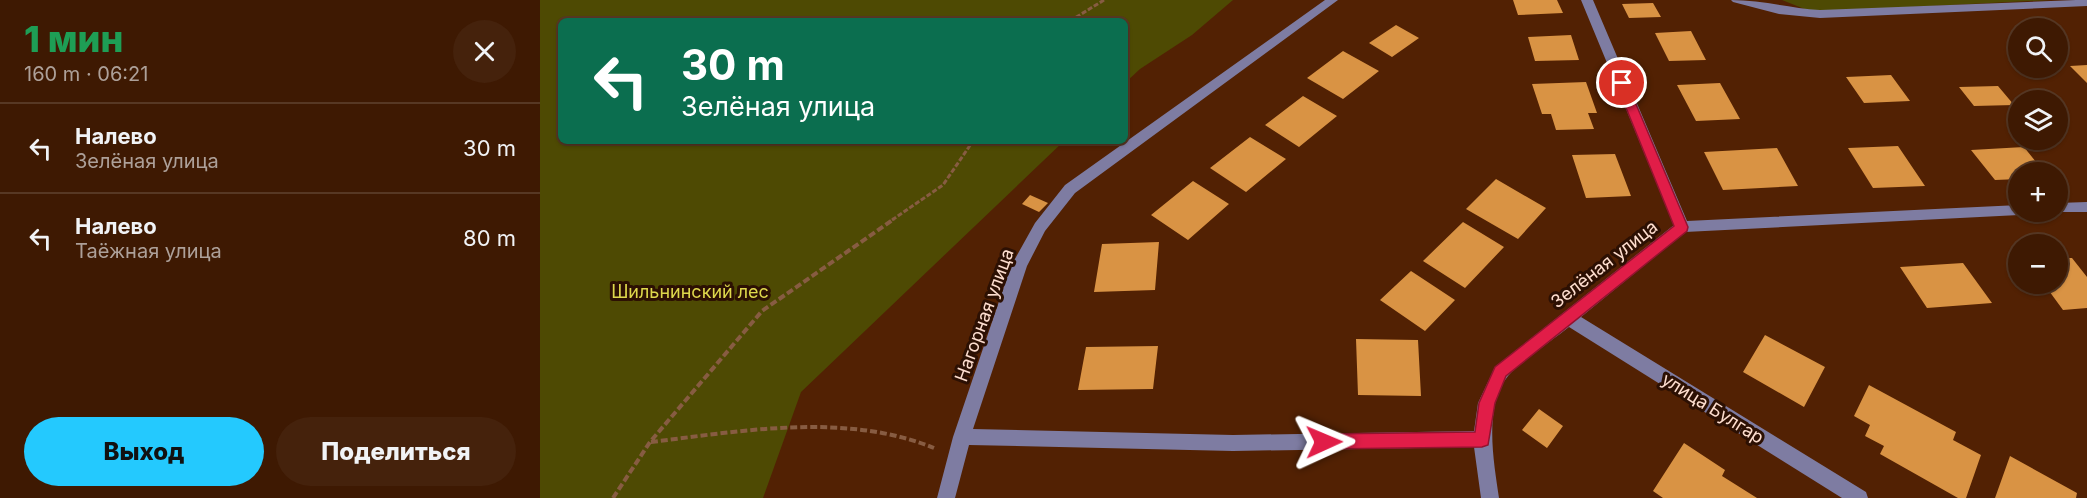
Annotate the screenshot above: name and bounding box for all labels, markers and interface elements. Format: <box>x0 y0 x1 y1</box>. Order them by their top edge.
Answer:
text: 1 мин <box>24 17 123 61</box>
map controls <box>2008 18 2068 294</box>
button: search <box>2008 18 2068 78</box>
button: close <box>453 20 516 83</box>
text: 30 m <box>681 39 785 90</box>
icon: left <box>582 42 660 120</box>
pin <box>1596 57 1647 108</box>
text: 160 m · 06:21 <box>24 62 148 86</box>
icon: arrive <box>1605 66 1638 99</box>
text: Зелёная улица <box>681 90 875 123</box>
button: layers <box>2008 90 2068 150</box>
text: Налево <box>75 123 157 149</box>
icon: left <box>24 132 57 165</box>
text: 30 m <box>463 135 516 161</box>
text: Зелёная улица <box>75 149 219 173</box>
button: + <box>2008 162 2068 222</box>
text: Налево <box>75 213 157 239</box>
street label: Зелёная улица <box>1547 216 1661 312</box>
icon: left <box>24 222 57 255</box>
text: 80 m <box>463 225 516 251</box>
button: − <box>2008 234 2068 294</box>
text: Таёжная улица <box>75 239 222 263</box>
street label: Нагорная улица <box>950 246 1018 384</box>
park label: Шильнинский лес <box>611 281 769 302</box>
street label: улица Булгар <box>1658 368 1768 448</box>
position arrow <box>1292 410 1356 474</box>
button: Выход <box>24 417 264 486</box>
button: Поделиться <box>276 417 516 486</box>

